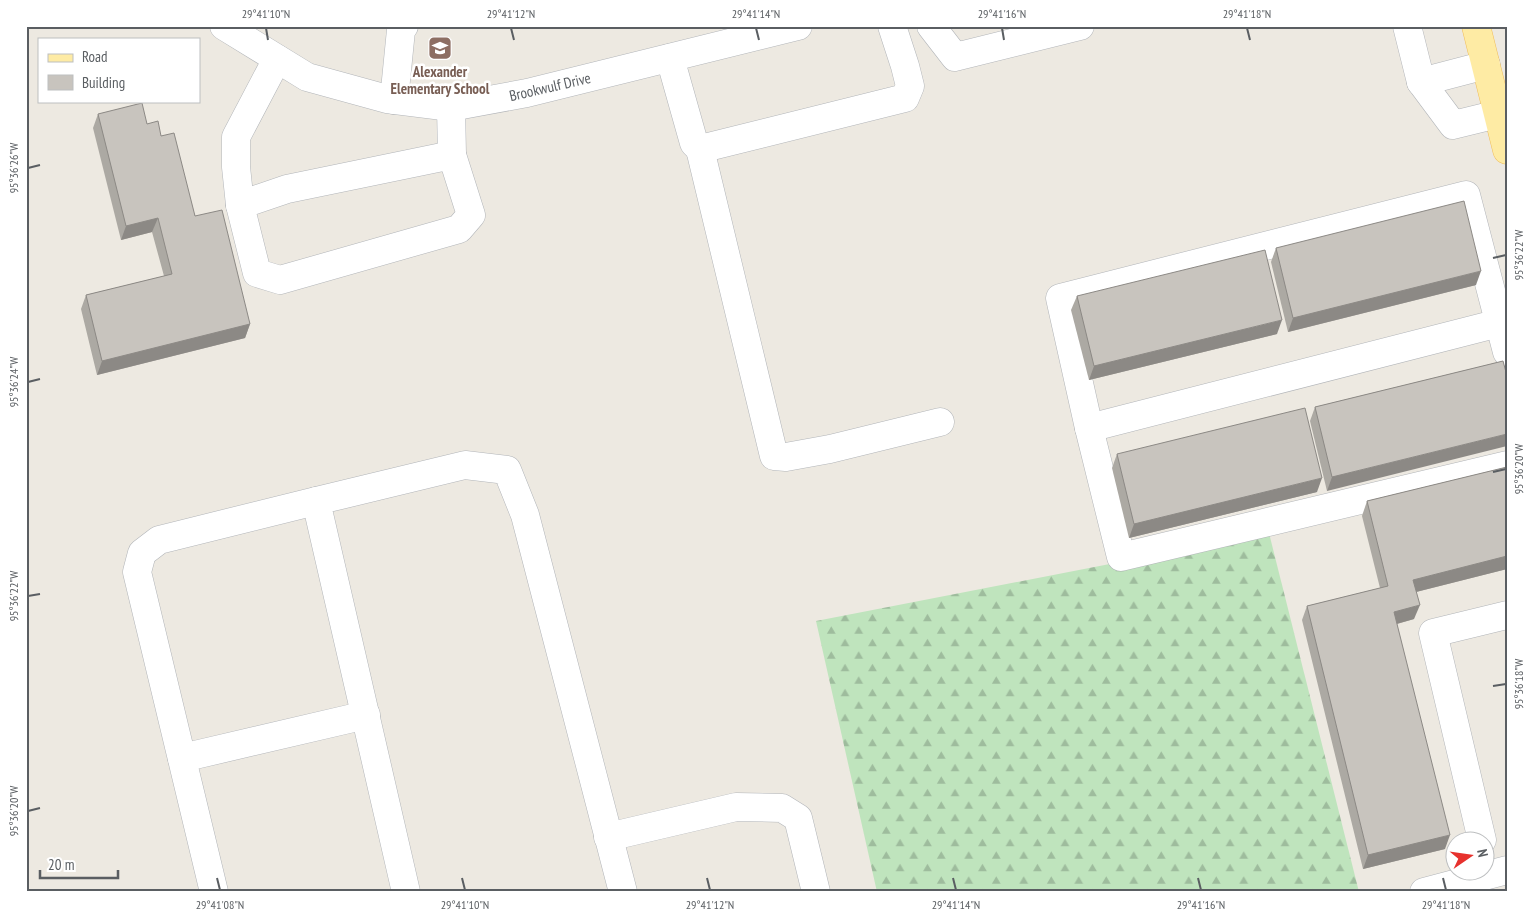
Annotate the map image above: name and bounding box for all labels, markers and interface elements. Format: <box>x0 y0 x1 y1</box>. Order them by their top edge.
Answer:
text: 29°41'10"N <box>242 6 290 21</box>
text: 29°41'12"N <box>487 6 535 21</box>
text: 29°41'14"N <box>732 6 780 21</box>
text: 29°41'16"N <box>978 6 1026 21</box>
text: 29°41'18"N <box>1223 6 1271 21</box>
school or university icon: Alexander Elementary School <box>427 35 453 61</box>
legend <box>38 38 200 102</box>
text: Road <box>82 47 108 66</box>
place label: Alexander Elementary School <box>391 62 490 98</box>
street label: Brookwulf Drive <box>507 68 593 105</box>
text: Building <box>82 73 125 92</box>
text: 95°36'26"W <box>6 143 21 193</box>
text: 95°36'22"W <box>1511 230 1526 280</box>
text: 95°36'24"W <box>6 357 21 407</box>
text: 95°36'20"W <box>1511 444 1526 494</box>
text: 95°36'22"W <box>6 571 21 621</box>
text: 95°36'18"W <box>1511 659 1526 709</box>
text: 95°36'20"W <box>6 786 21 836</box>
north arrow <box>1446 830 1496 880</box>
text: N <box>1473 847 1492 859</box>
scale bar <box>40 848 118 880</box>
text: 20 m <box>48 855 74 874</box>
text: 29°41'08"N <box>196 897 244 912</box>
text: 29°41'10"N <box>441 897 489 912</box>
text: 29°41'12"N <box>686 897 734 912</box>
text: 29°41'14"N <box>932 897 980 912</box>
text: 29°41'16"N <box>1177 897 1225 912</box>
text: 29°41'18"N <box>1422 897 1470 912</box>

